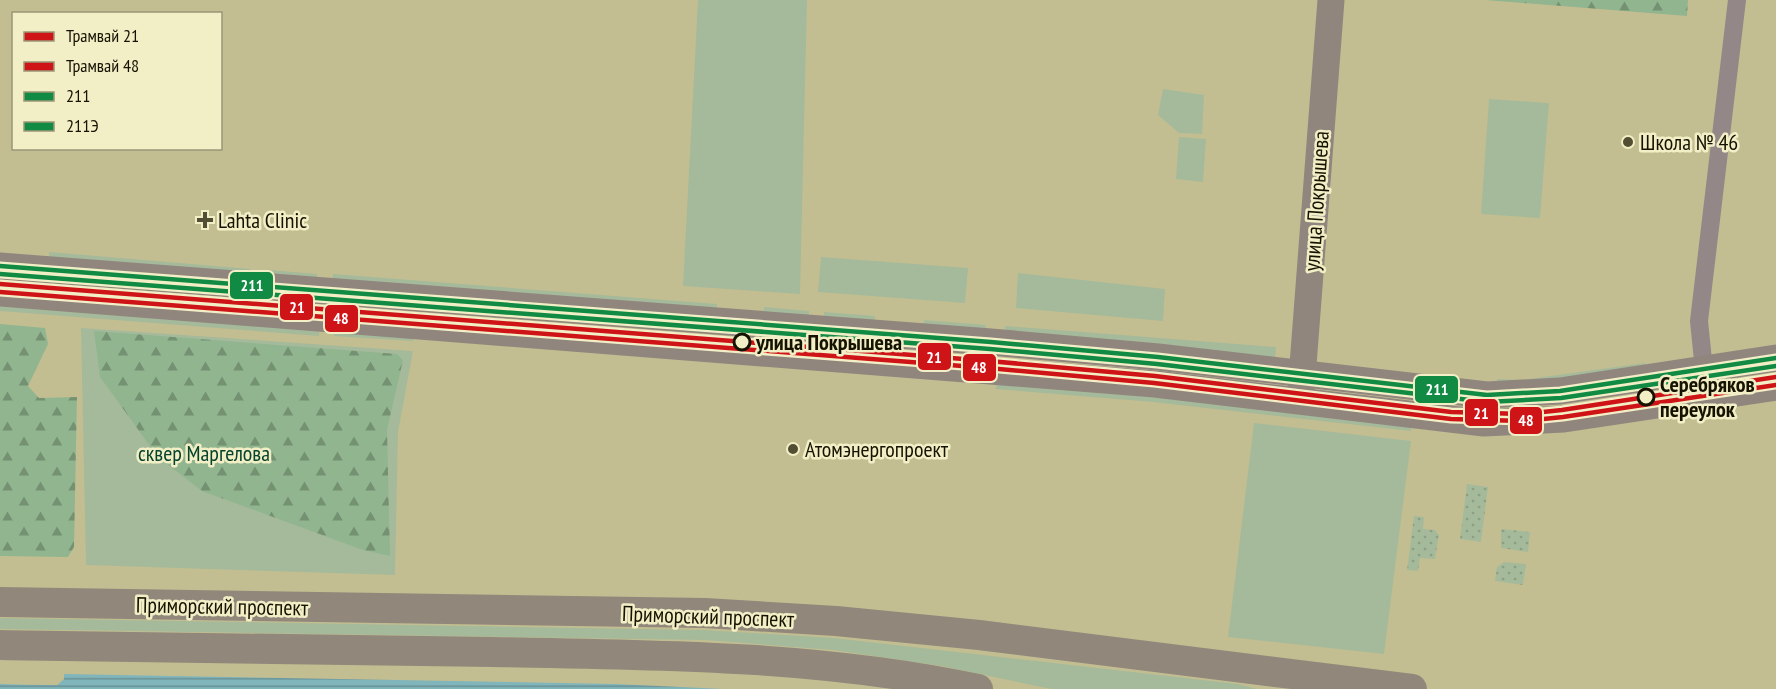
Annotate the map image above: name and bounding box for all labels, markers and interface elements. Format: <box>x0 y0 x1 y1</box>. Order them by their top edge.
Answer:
legend <box>12 12 222 150</box>
text: Трамвай 21 <box>66 24 139 47</box>
text: Трамвай 48 <box>66 54 139 77</box>
text: 211 <box>66 84 90 107</box>
text: 211Э <box>66 114 99 137</box>
place label: Школа № 46 <box>1640 128 1738 156</box>
street label: улица Покрышева <box>1297 130 1335 272</box>
marker: Школа № 46 <box>1621 135 1635 149</box>
place label: Lahta Clinic <box>218 206 307 234</box>
marker: Lahta Clinic <box>196 211 214 229</box>
line badge: 211 <box>229 271 274 300</box>
text: 211 <box>241 275 263 295</box>
line badge: 21 <box>279 293 314 321</box>
text: 21 <box>289 297 305 317</box>
line badge: 48 <box>324 304 359 333</box>
text: 48 <box>333 308 349 328</box>
place label: улица Покрышева <box>755 328 902 356</box>
marker: улица Покрышева <box>733 333 751 351</box>
line badge: 21 <box>917 342 952 371</box>
text: 21 <box>926 347 942 367</box>
line badge: 48 <box>962 353 997 382</box>
text: 48 <box>971 357 987 377</box>
place label: Серебряков переулок <box>1660 370 1755 423</box>
line badge: 211 <box>1414 375 1459 404</box>
text: 211 <box>1426 379 1448 399</box>
marker: Серебряков переулок <box>1637 388 1655 406</box>
line badge: 21 <box>1464 398 1499 427</box>
text: 21 <box>1473 403 1489 423</box>
line badge: 48 <box>1509 406 1543 435</box>
text: 48 <box>1518 410 1534 430</box>
place label: Атомэнергопроект <box>805 435 949 463</box>
park label: сквер Маргелова <box>138 439 270 467</box>
marker: Атомэнергопроект <box>786 442 800 456</box>
street label: Приморский проспект <box>136 590 309 622</box>
street label: Приморский проспект <box>621 599 795 633</box>

